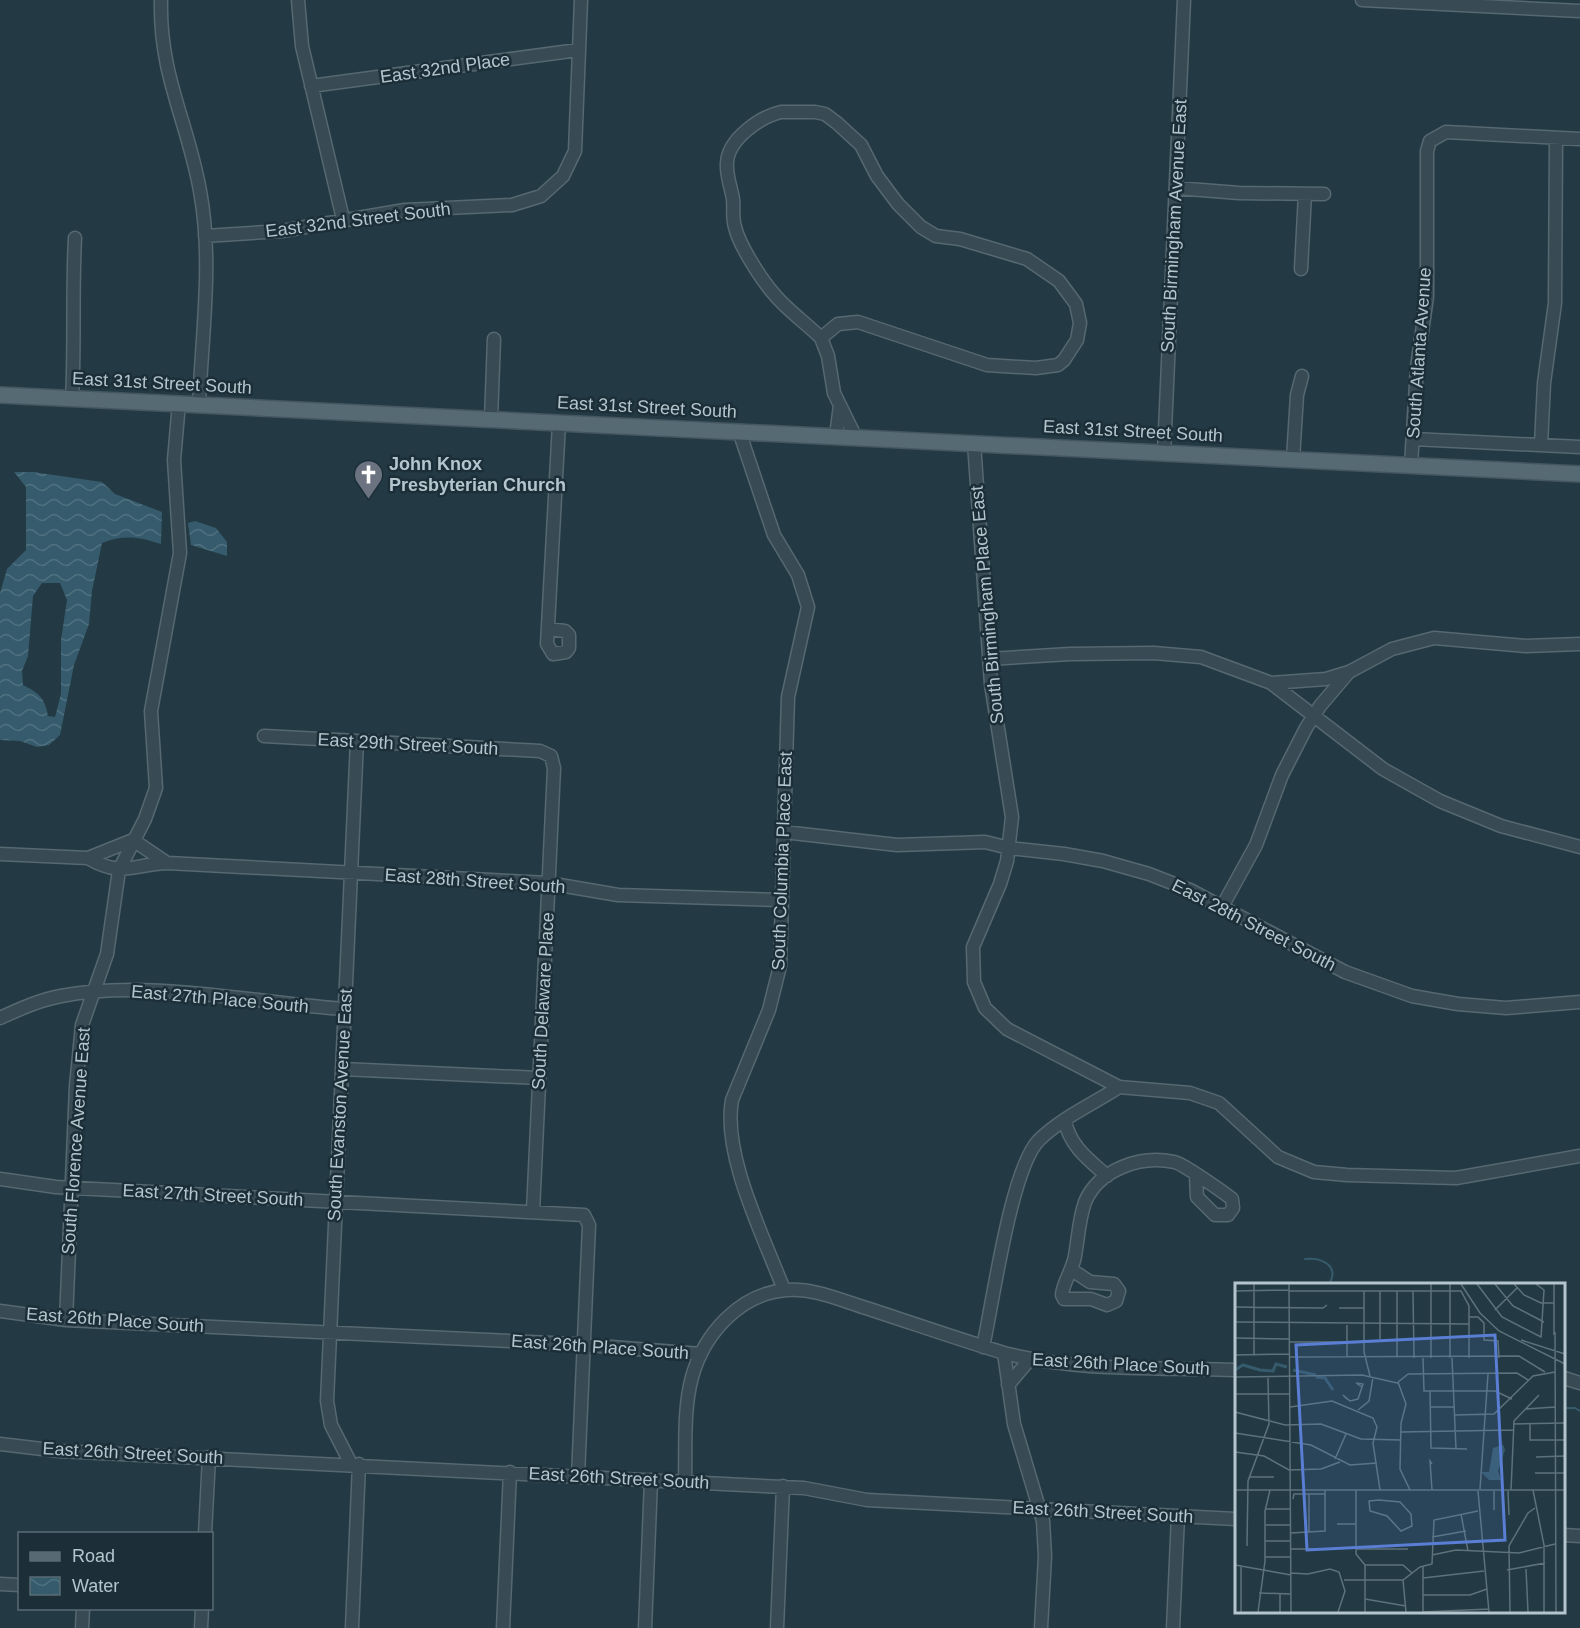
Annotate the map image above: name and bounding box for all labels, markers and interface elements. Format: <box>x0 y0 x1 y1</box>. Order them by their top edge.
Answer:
street label: East 32nd Place <box>379 49 511 87</box>
street label: South Birmingham Avenue East <box>1157 99 1191 353</box>
street label: East 32nd Street South <box>264 199 452 241</box>
street label: South Atlanta Avenue <box>1403 267 1435 439</box>
street label: East 31st Street South <box>72 368 252 398</box>
street label: East 31st Street South <box>557 392 737 422</box>
street label: East 31st Street South <box>1043 416 1223 446</box>
place label: John Knox Presbyterian Church <box>389 454 566 495</box>
church icon: John Knox Presbyterian Church <box>352 458 384 500</box>
street label: South Birmingham Place East <box>967 485 1007 725</box>
street label: East 29th Street South <box>317 729 499 759</box>
street label: South Columbia Place East <box>768 751 796 971</box>
street label: East 28th Street South <box>384 865 566 897</box>
street label: East 28th Street South <box>1169 875 1339 975</box>
street label: South Delaware Place <box>528 912 558 1090</box>
street label: East 27th Place South <box>130 981 310 1017</box>
street label: South Evanston Avenue East <box>324 988 356 1222</box>
street label: South Florence Avenue East <box>58 1027 94 1255</box>
street label: East 27th Street South <box>122 1180 304 1210</box>
inset map <box>1235 1283 1565 1613</box>
street label: East 26th Place South <box>25 1304 205 1336</box>
street label: East 26th Place South <box>510 1331 690 1363</box>
street label: East 26th Place South <box>1032 1349 1210 1379</box>
street label: East 26th Street South <box>42 1438 224 1468</box>
street label: East 26th Street South <box>528 1463 710 1493</box>
street label: East 26th Street South <box>1012 1497 1194 1527</box>
legend <box>18 1532 213 1610</box>
text: Road <box>72 1546 115 1566</box>
text: Water <box>72 1576 119 1596</box>

